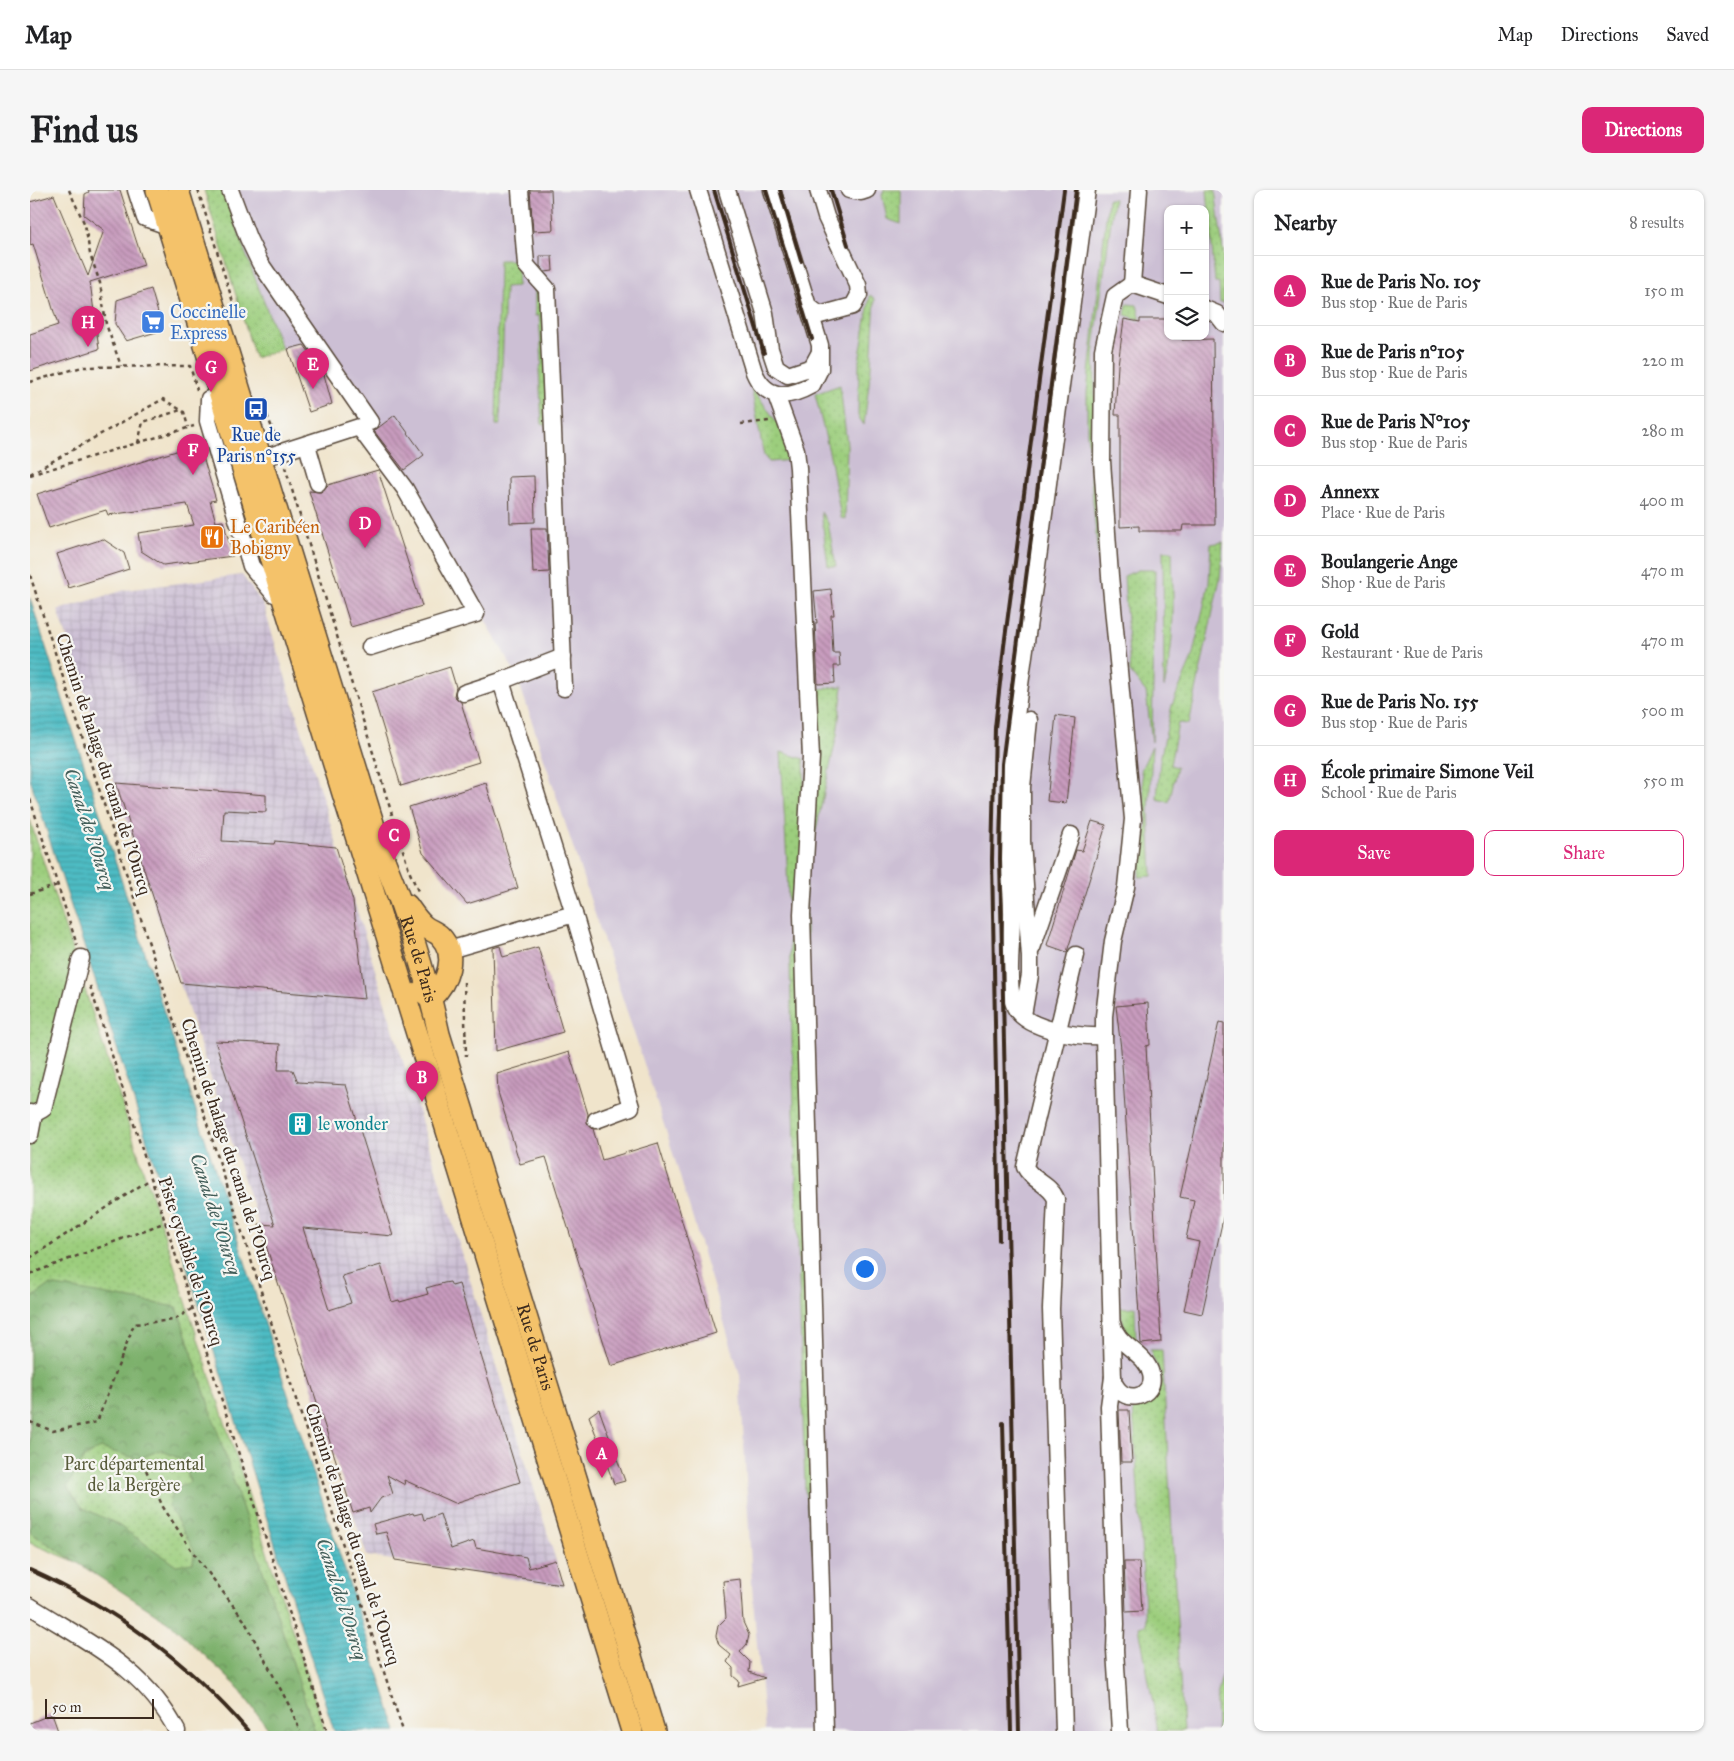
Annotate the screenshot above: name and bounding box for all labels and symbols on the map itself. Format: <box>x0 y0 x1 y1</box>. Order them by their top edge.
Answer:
place label: Coccinelle Express <box>170 301 246 344</box>
pin: H <box>72 306 104 347</box>
supermarket icon: Coccinelle Express <box>140 309 166 335</box>
pin: E <box>297 348 329 389</box>
pin: G <box>195 351 227 392</box>
bus stop icon: Rue de Paris n°155 <box>243 396 269 422</box>
place label: Rue de Paris n°155 <box>216 424 296 467</box>
pin: F <box>177 434 209 475</box>
pin: D <box>349 507 381 548</box>
place label: Le Caribéen Bobigny <box>230 516 320 560</box>
restaurant icon: Le Caribéen Bobigny <box>199 524 225 550</box>
street label: Chemin de halage du canal de l'Ourcq <box>50 631 157 898</box>
water label: Canal de l'Ourcq <box>59 765 121 893</box>
pin: C <box>378 819 410 860</box>
street label: Rue de Paris <box>395 913 442 1005</box>
street label: Chemin de halage du canal de l'Ourcq <box>175 1016 282 1283</box>
pin: B <box>406 1061 438 1102</box>
building icon: le wonder <box>287 1111 313 1137</box>
place label: le wonder <box>318 1113 388 1135</box>
water label: Canal de l'Ourcq <box>185 1150 247 1278</box>
street label: Piste cyclable de l'Ourcq <box>152 1174 229 1349</box>
your location <box>852 1256 878 1282</box>
street label: Rue de Paris <box>512 1301 559 1393</box>
street label: Chemin de halage du canal de l'Ourcq <box>299 1401 406 1668</box>
pin: A <box>586 1437 618 1478</box>
park label: Parc départemental de la Bergère <box>64 1453 204 1497</box>
water label: Canal de l'Ourcq <box>311 1535 373 1663</box>
scale bar <box>45 1696 154 1719</box>

